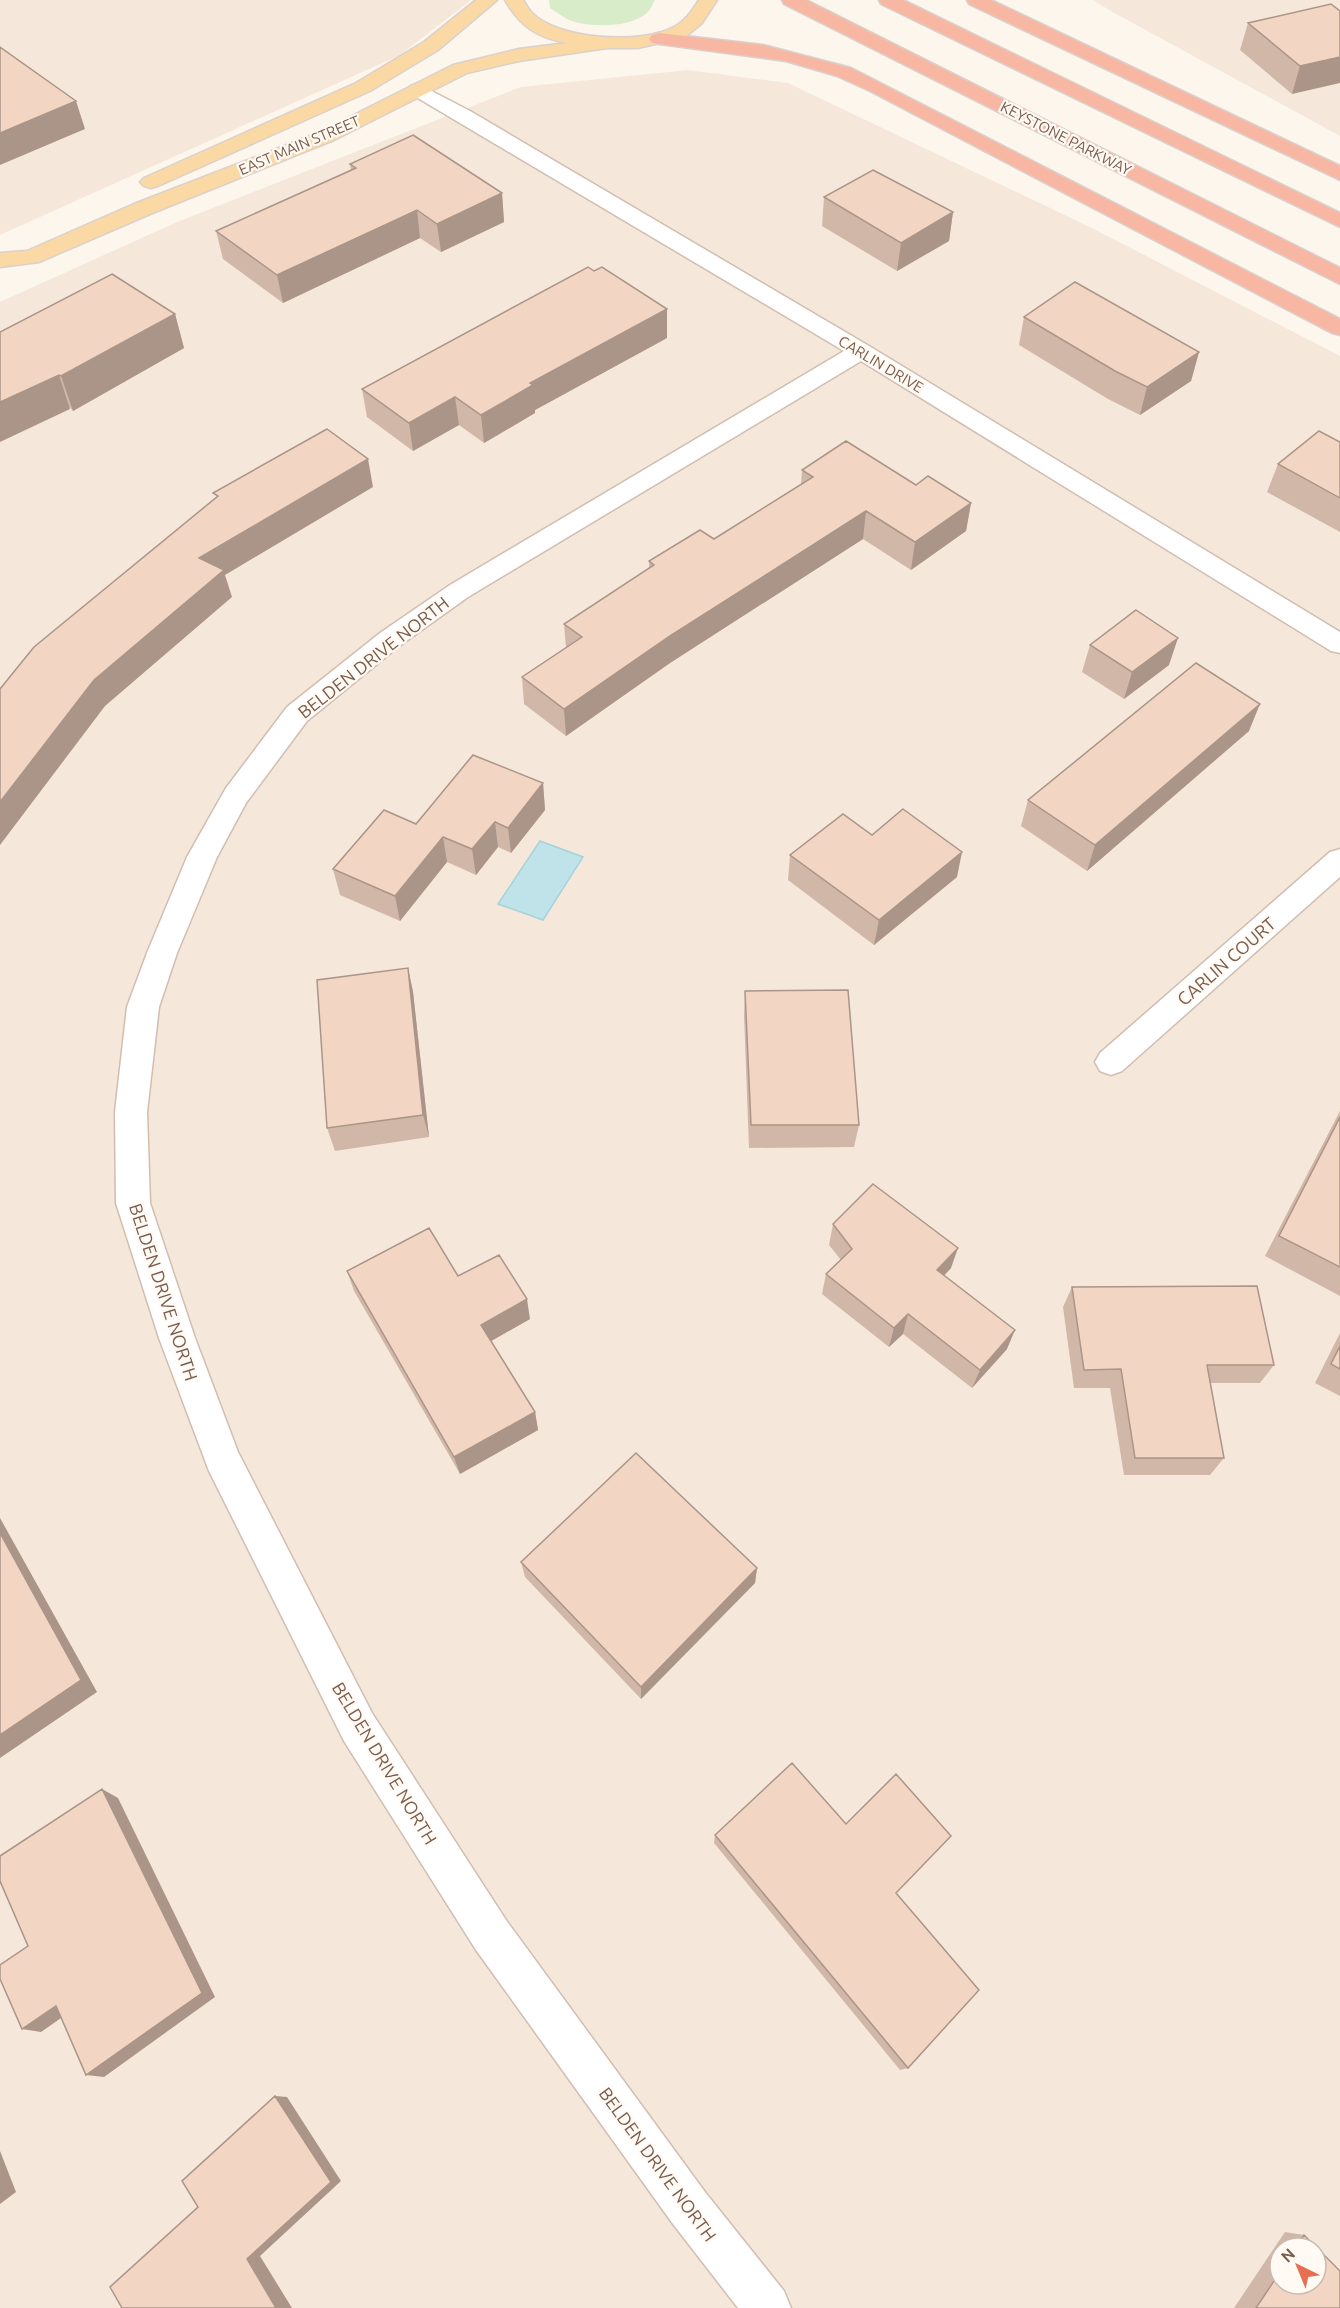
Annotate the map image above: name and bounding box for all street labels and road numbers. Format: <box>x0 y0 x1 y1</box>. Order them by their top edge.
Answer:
street label: KEYSTONE PARKWAY <box>998 98 1134 178</box>
street label: EAST MAIN STREET <box>236 112 363 178</box>
street label: CARLIN DRIVE <box>835 332 927 396</box>
street label: BELDEN DRIVE NORTH <box>294 592 452 722</box>
street label: CARLIN COURT <box>1173 913 1279 1009</box>
street label: BELDEN DRIVE NORTH <box>126 1201 202 1383</box>
street label: BELDEN DRIVE NORTH <box>329 1678 441 1848</box>
street label: BELDEN DRIVE NORTH <box>595 2083 721 2245</box>

